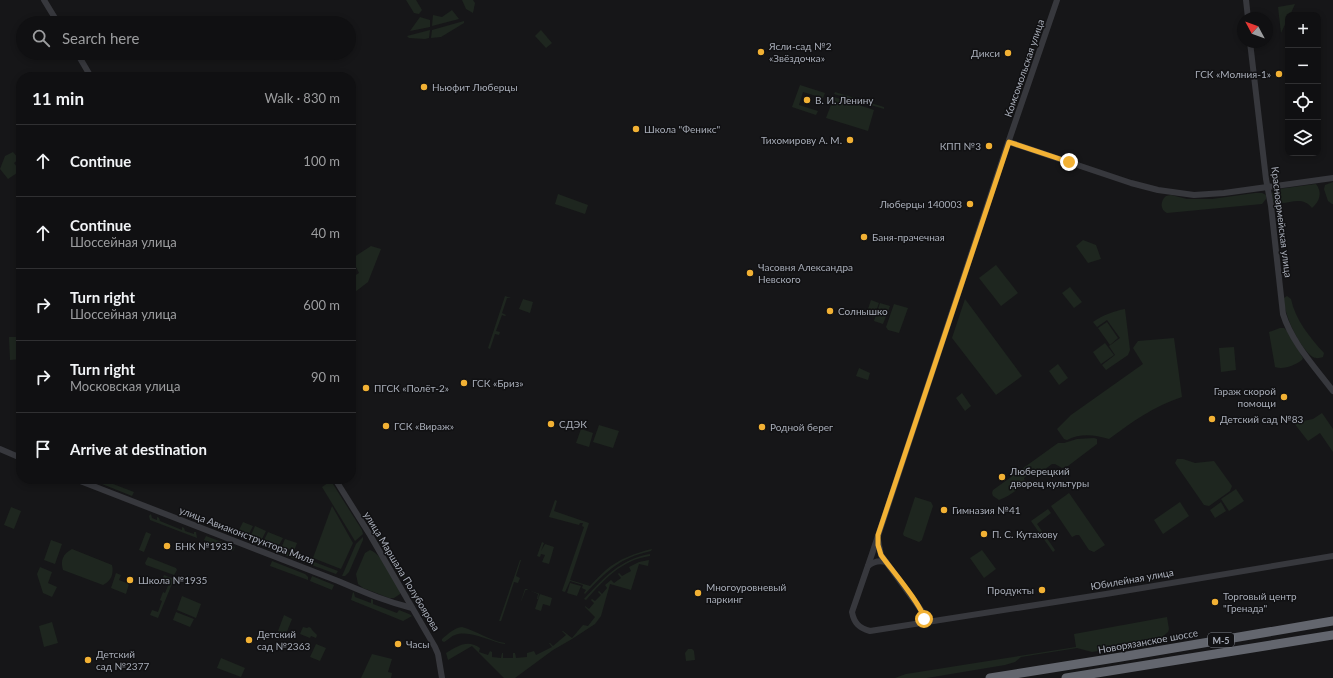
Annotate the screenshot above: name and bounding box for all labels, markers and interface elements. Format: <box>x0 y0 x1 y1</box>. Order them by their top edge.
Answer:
north arrow <box>1237 12 1273 48</box>
map controls <box>1285 12 1321 156</box>
button: + <box>1285 12 1321 48</box>
search box <box>16 16 356 60</box>
street label: Комсомольская улица <box>1002 18 1046 118</box>
icon: search <box>30 27 52 49</box>
text: Search here <box>62 29 139 47</box>
place label: Ясли-сад №2 «Звёздочка» <box>768 40 832 64</box>
marker: Ясли-сад №2 «Звёздочка» <box>756 47 766 57</box>
place label: Дикси <box>971 47 1000 59</box>
marker: Дикси <box>1003 48 1013 58</box>
button: − <box>1285 48 1321 84</box>
place label: ГСК «Молния-1» <box>1195 68 1271 80</box>
marker: ГСК «Молния-1» <box>1274 69 1284 79</box>
place label: Ньюфит Люберцы <box>432 81 518 93</box>
marker: Ньюфит Люберцы <box>419 82 429 92</box>
button: locate <box>1285 84 1321 120</box>
text: 11 min <box>32 88 84 109</box>
text: Walk · 830 m <box>264 90 340 106</box>
place label: В. И. Ленину <box>815 94 874 106</box>
marker: В. И. Ленину <box>802 95 812 105</box>
button: layers <box>1285 120 1321 156</box>
place label: Школа "Феникс" <box>644 123 720 135</box>
marker: Школа "Феникс" <box>631 124 641 134</box>
place label: Тихомирову А. М. <box>761 134 842 146</box>
marker: Тихомирову А. М. <box>845 135 855 145</box>
place label: КПП №3 <box>940 140 981 152</box>
marker: КПП №3 <box>984 141 994 151</box>
icon: ahead <box>32 150 54 172</box>
text: Continue <box>70 152 131 170</box>
text: 100 m <box>303 153 340 169</box>
route end <box>1060 153 1078 171</box>
street label: Красноармейская улица <box>1269 166 1295 278</box>
place label: Люберцы 140003 <box>879 198 962 210</box>
marker: Люберцы 140003 <box>965 199 975 209</box>
text: Continue <box>70 216 131 234</box>
icon: ahead <box>32 222 54 244</box>
text: 40 m <box>311 225 340 241</box>
place label: Баня-прачечная <box>872 231 945 243</box>
marker: Баня-прачечная <box>859 232 869 242</box>
text: Шоссейная улица <box>70 234 177 250</box>
place label: Часовня Александра Невского <box>758 261 853 285</box>
marker: Часовня Александра Невского <box>745 268 755 278</box>
text: Turn right <box>70 288 135 306</box>
icon: right <box>32 294 54 316</box>
text: 600 m <box>303 297 340 313</box>
place label: Солнышко <box>838 305 888 317</box>
text: Шоссейная улица <box>70 306 177 322</box>
marker: Солнышко <box>825 306 835 316</box>
text: Turn right <box>70 360 135 378</box>
icon: right <box>32 366 54 388</box>
text: 90 m <box>311 369 340 385</box>
place label: ГСК «Бриз» <box>472 377 524 389</box>
text: Московская улица <box>70 378 180 394</box>
marker: ГСК «Бриз» <box>459 378 469 388</box>
place label: ПГСК «Полёт-2» <box>374 382 449 394</box>
marker: ПГСК «Полёт-2» <box>361 383 371 393</box>
place label: Гараж скорой помощи <box>1214 385 1276 409</box>
marker: Гараж скорой помощи <box>1279 392 1289 402</box>
place label: Детский сад №83 <box>1220 413 1303 425</box>
marker: Детский сад №83 <box>1207 414 1217 424</box>
place label: СДЭК <box>559 418 587 430</box>
marker: СДЭК <box>546 419 556 429</box>
place label: ГСК «Вираж» <box>394 420 454 432</box>
marker: ГСК «Вираж» <box>381 421 391 431</box>
place label: Родной берег <box>770 421 833 433</box>
marker: Родной берег <box>757 422 767 432</box>
icon: arrive <box>32 438 54 460</box>
text: Arrive at destination <box>70 440 207 458</box>
place label: Люберецкий дворец культуры <box>1009 465 1089 489</box>
marker: Люберецкий дворец культуры <box>997 472 1007 482</box>
street label: улица Авиаконструктора Миля <box>178 504 316 566</box>
place label: Гимназия №41 <box>952 504 1021 516</box>
marker: Гимназия №41 <box>939 505 949 515</box>
street label: улица Маршала Полубоярова <box>361 509 443 633</box>
place label: П. С. Кутахову <box>992 528 1058 540</box>
marker: П. С. Кутахову <box>979 529 989 539</box>
place label: БНК №1935 <box>175 540 233 552</box>
marker: БНК №1935 <box>162 541 172 551</box>
street label: Юбилейная улица <box>1089 566 1175 592</box>
place label: Школа №1935 <box>138 574 208 586</box>
marker: Школа №1935 <box>125 575 135 585</box>
place label: Многоуровневый паркинг <box>706 581 786 605</box>
place label: Продукты <box>987 584 1034 596</box>
marker: Продукты <box>1037 585 1047 595</box>
marker: Многоуровневый паркинг <box>693 588 703 598</box>
place label: Торговый центр "Гренада" <box>1223 590 1297 614</box>
marker: Торговый центр "Гренада" <box>1210 597 1220 607</box>
route start <box>915 610 933 628</box>
street label: Новорязанское шоссе <box>1097 626 1199 656</box>
place label: Детский сад №2363 <box>257 628 310 652</box>
road number: М-5 <box>1208 633 1234 647</box>
marker: Детский сад №2363 <box>244 635 254 645</box>
place label: Часы <box>406 638 429 650</box>
marker: Часы <box>393 639 403 649</box>
place label: Детский сад №2377 <box>96 648 149 672</box>
marker: Детский сад №2377 <box>83 655 93 665</box>

